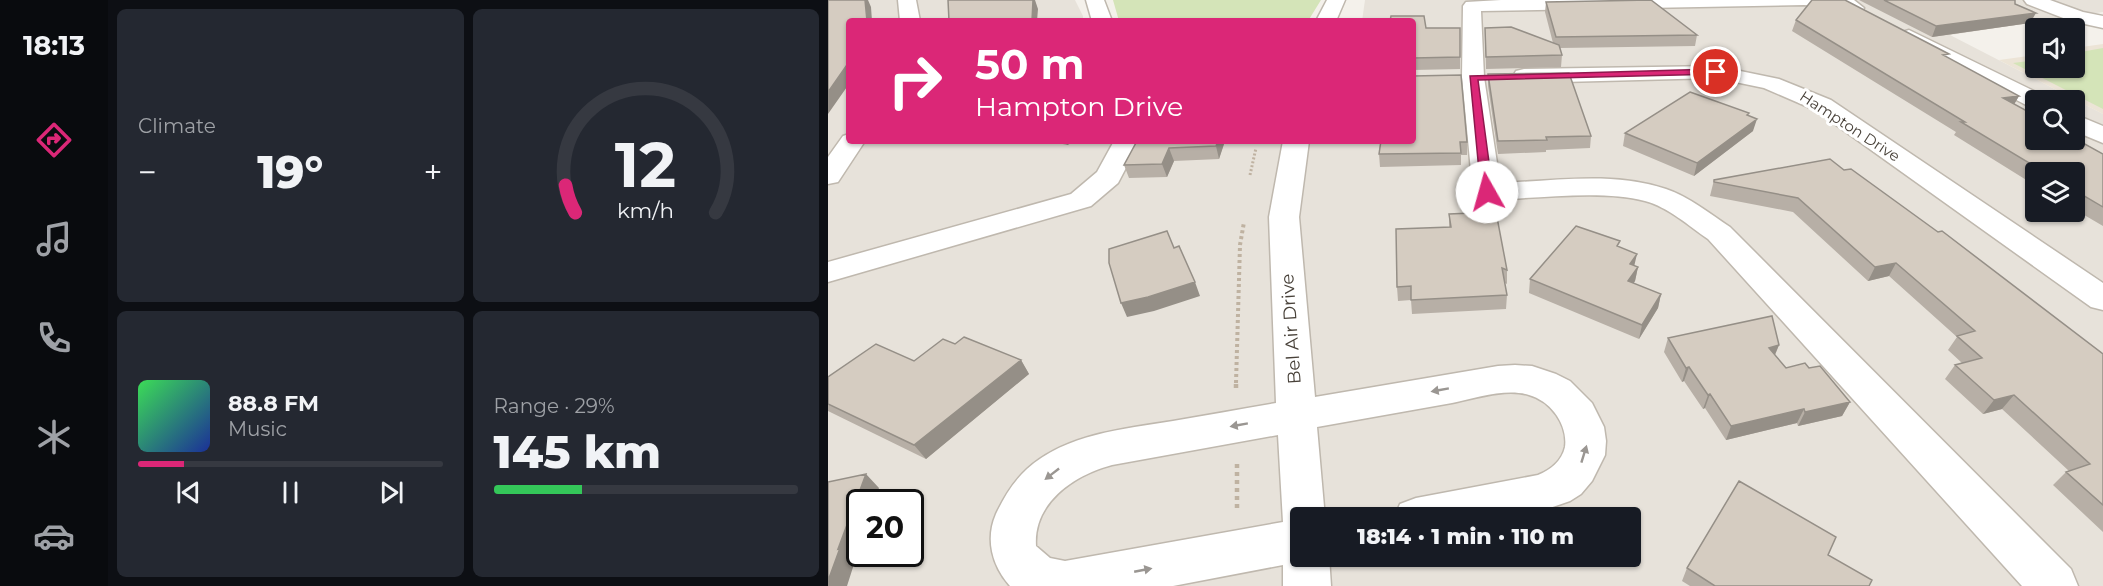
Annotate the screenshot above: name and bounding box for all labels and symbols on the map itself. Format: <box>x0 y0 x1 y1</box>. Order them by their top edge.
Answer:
pin <box>1690 46 1741 97</box>
street label: Hampton Drive <box>1796 87 1904 165</box>
position arrow <box>1455 160 1519 224</box>
street label: Bel Air Drive <box>1276 273 1306 385</box>
one-way arrow <box>1430 386 1449 395</box>
one-way arrow <box>1230 421 1249 430</box>
one-way arrow <box>1580 445 1589 463</box>
one-way arrow <box>1045 467 1060 479</box>
speed limit sign: 20 <box>846 489 924 567</box>
one-way arrow <box>1134 565 1153 574</box>

